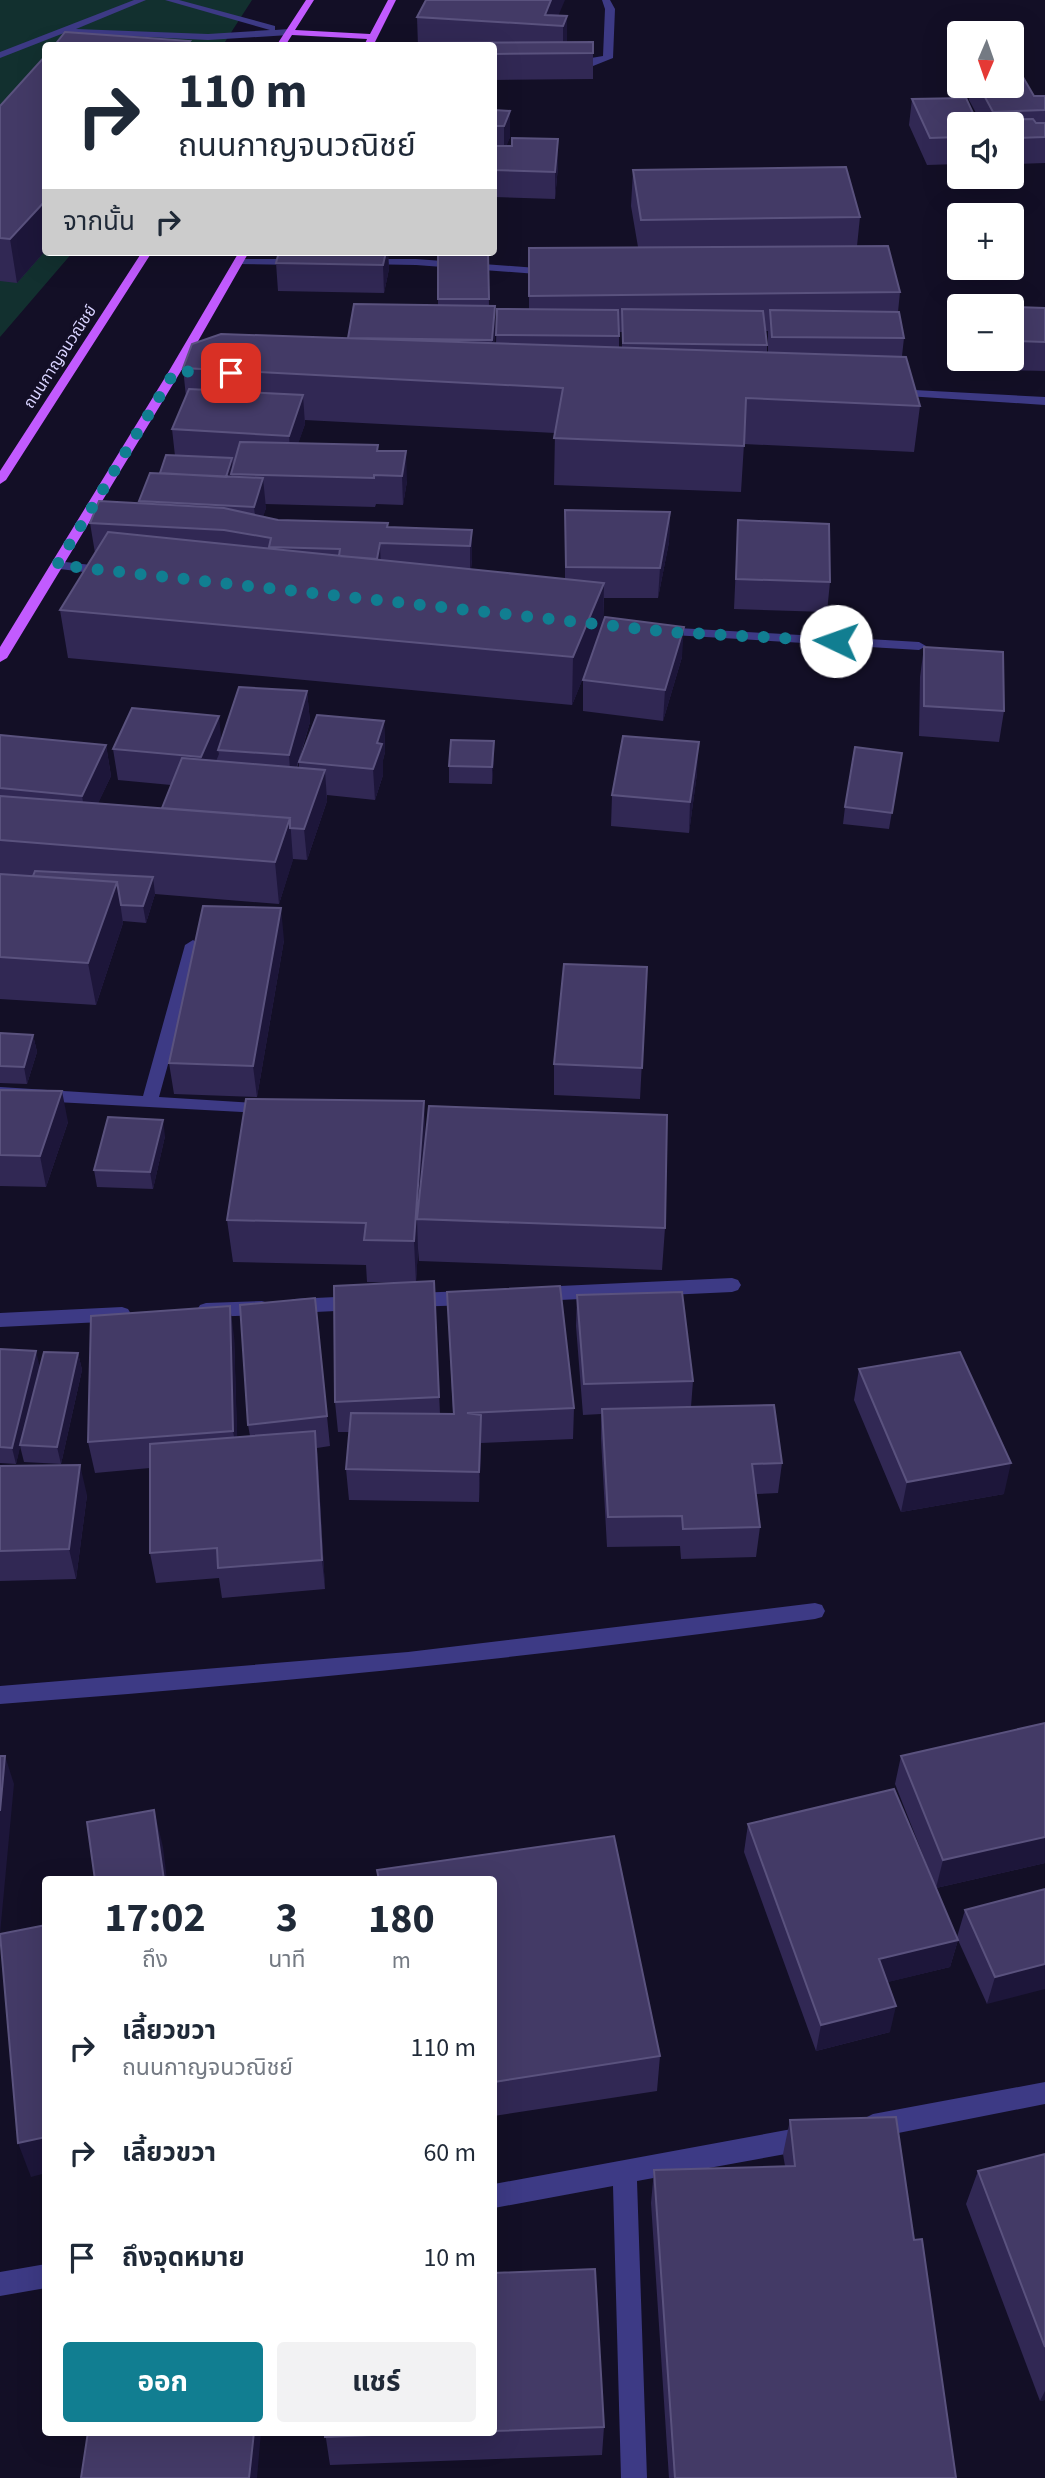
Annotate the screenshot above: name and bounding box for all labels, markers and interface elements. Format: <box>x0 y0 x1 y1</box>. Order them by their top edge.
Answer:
north arrow <box>947 21 1024 98</box>
map controls <box>947 21 1024 371</box>
text: 110 m <box>178 57 307 127</box>
icon: right <box>63 70 154 161</box>
button: sound <box>947 112 1024 189</box>
text: ถนนกาญจนวณิชย์ <box>178 123 416 169</box>
text: จากนั้น <box>63 203 135 240</box>
icon: right <box>149 203 187 241</box>
button: + <box>947 203 1024 280</box>
button: − <box>947 294 1024 371</box>
street label: ถนนกาญจนวณิชย์ <box>18 301 102 413</box>
pin <box>201 343 261 403</box>
icon: arrive <box>212 354 250 392</box>
position arrow <box>799 604 873 678</box>
text: 17:02 <box>104 1888 206 1948</box>
text: 3 <box>276 1888 298 1948</box>
text: 180 <box>368 1889 435 1949</box>
text: ถึง <box>142 1943 168 1976</box>
text: นาที <box>268 1943 306 1976</box>
text: m <box>392 1944 411 1977</box>
text: เลี้ยวขวา <box>122 2012 216 2049</box>
icon: right <box>63 2029 101 2067</box>
text: 110 m <box>410 2029 476 2066</box>
text: ถนนกาญจนวณิชย์ <box>122 2051 293 2084</box>
icon: right <box>63 2134 101 2172</box>
text: เลี้ยวขวา <box>122 2134 216 2171</box>
text: 60 m <box>423 2134 476 2171</box>
icon: arrive <box>63 2239 101 2277</box>
text: ถึงจุดหมาย <box>122 2239 245 2276</box>
text: 10 m <box>423 2239 476 2276</box>
button: ออก <box>63 2342 263 2422</box>
button: แชร์ <box>277 2342 476 2422</box>

